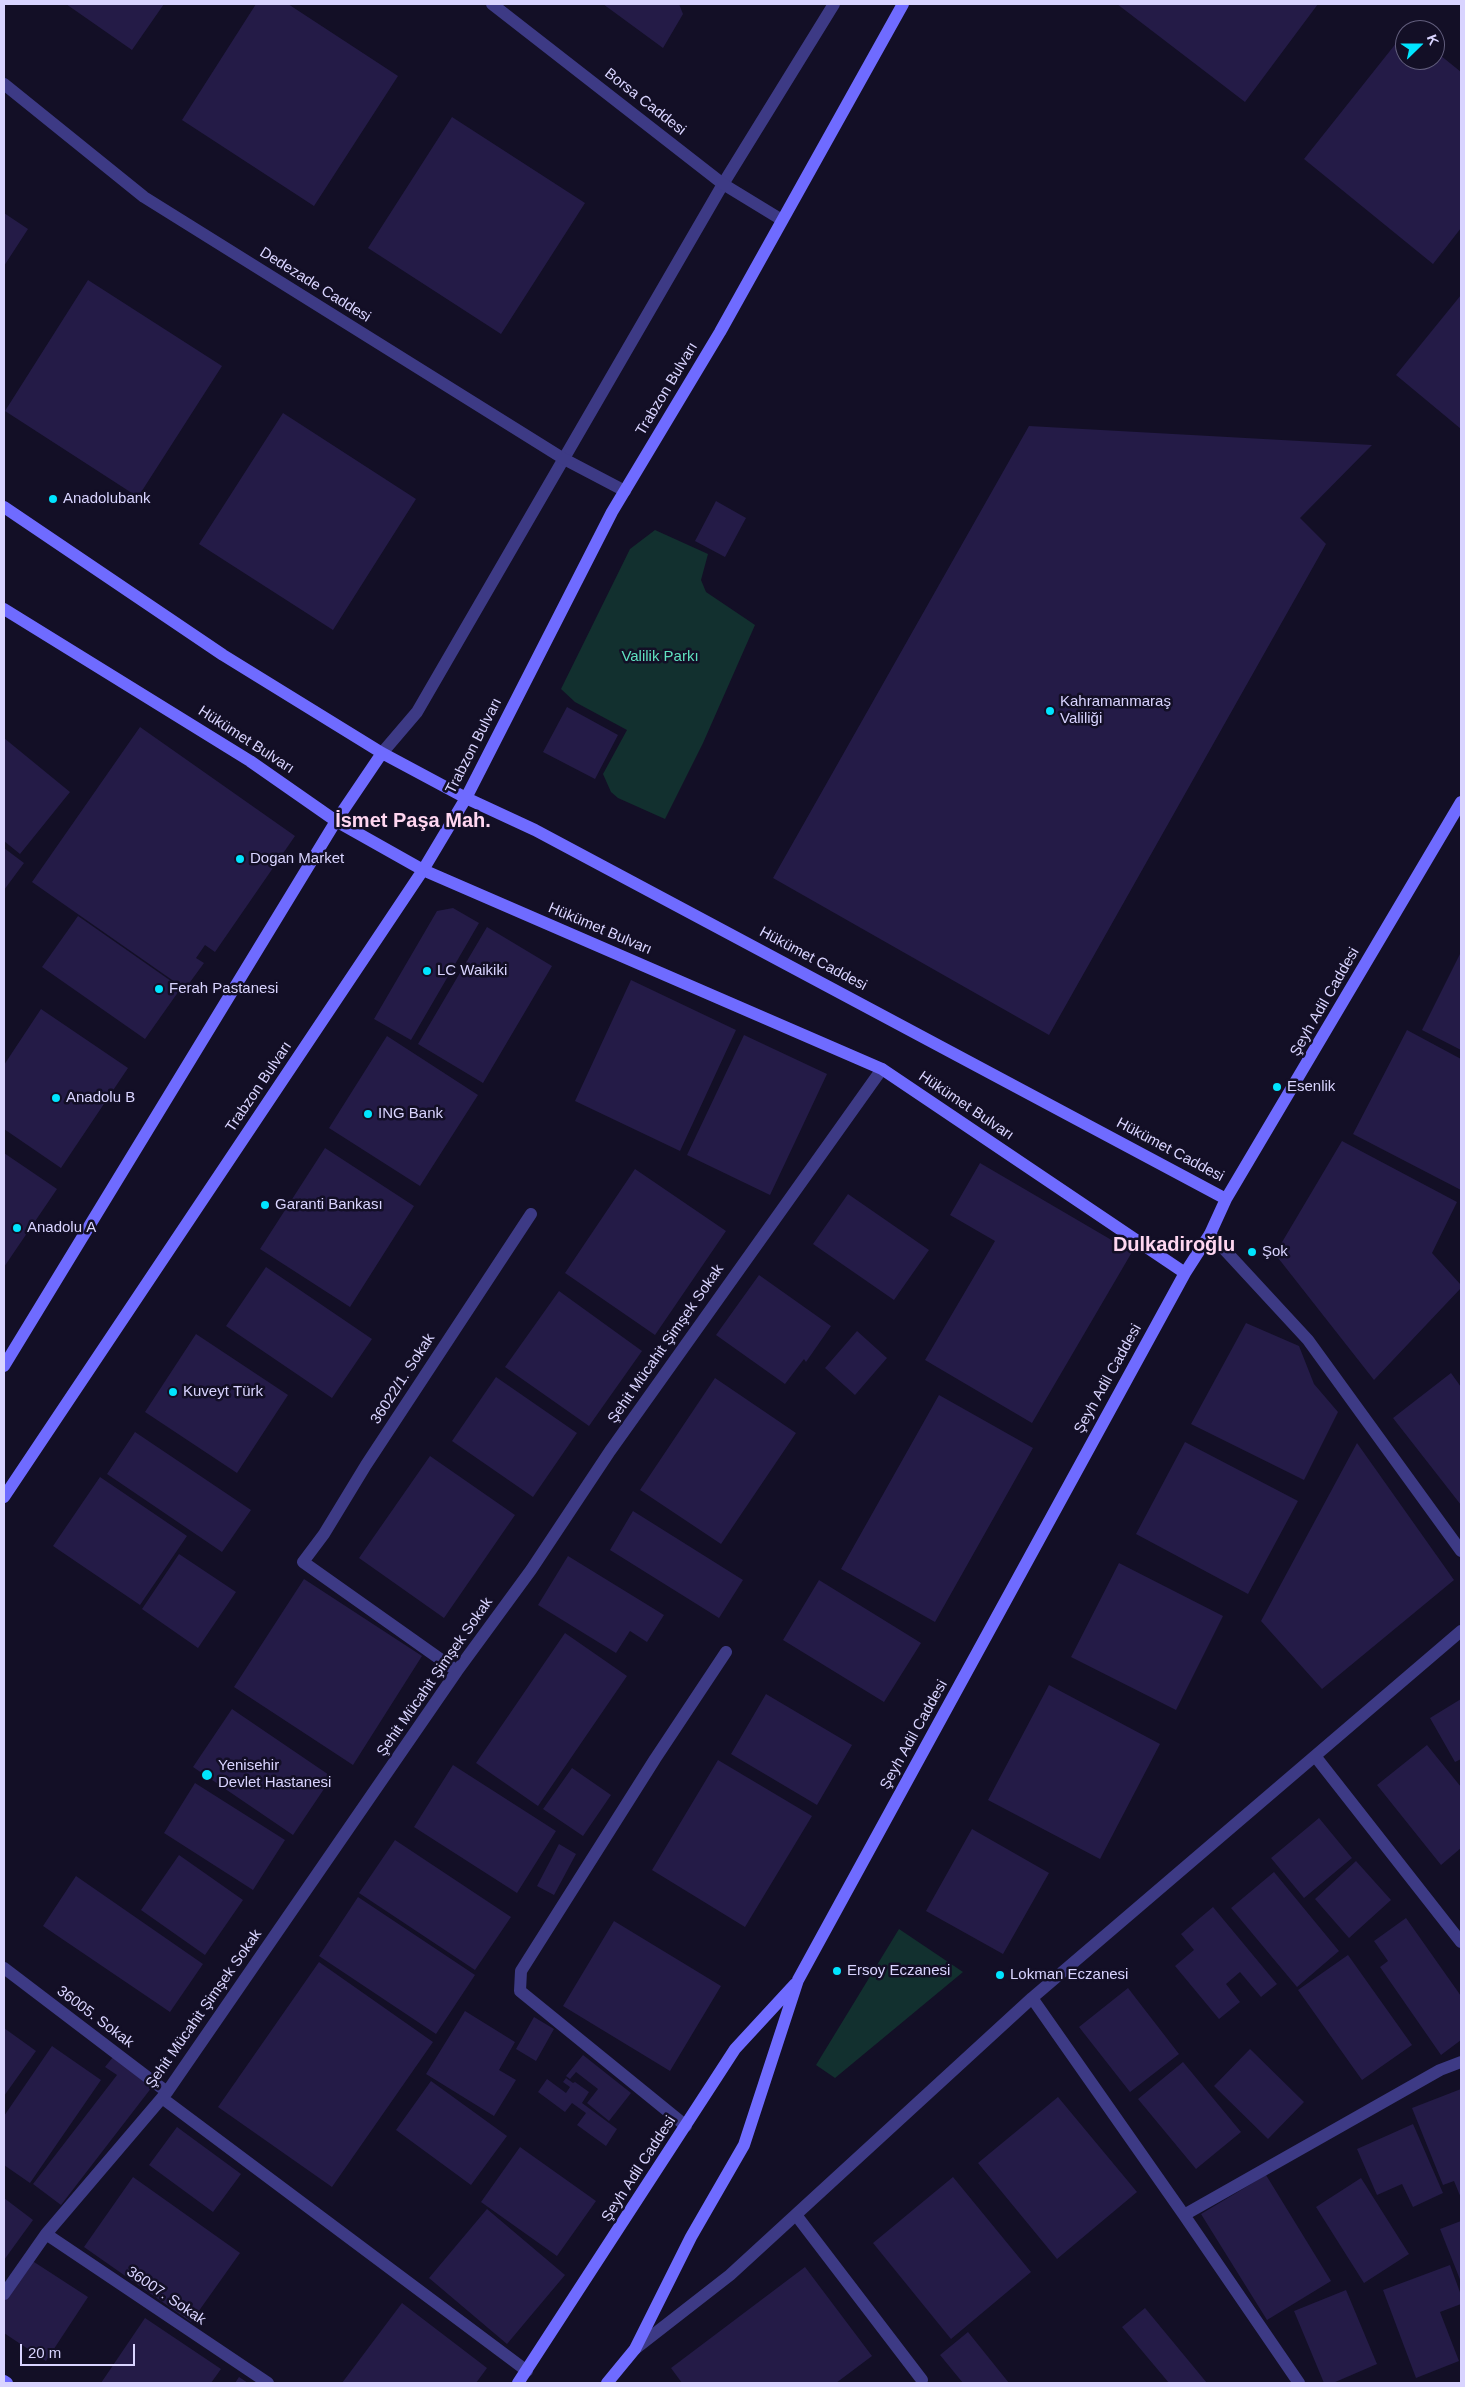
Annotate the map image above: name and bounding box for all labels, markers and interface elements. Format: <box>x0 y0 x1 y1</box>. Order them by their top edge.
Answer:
north arrow <box>1395 20 1445 70</box>
text: K <box>1424 32 1442 47</box>
street label: Borsa Caddesi <box>601 65 689 139</box>
street label: Dedezade Caddesi <box>256 244 374 326</box>
street label: Trabzon Bulvarı <box>632 339 702 439</box>
place label: Anadolubank <box>63 490 151 508</box>
marker: Anadolubank <box>47 493 59 505</box>
park label: Valilik Parkı <box>621 648 699 666</box>
place label: Kahramanmaraş Valiliği <box>1060 693 1171 728</box>
street label: Trabzon Bulvarı <box>442 695 506 797</box>
street label: Hükümet Bulvarı <box>195 702 297 778</box>
marker: Kahramanmaraş Valiliği <box>1044 705 1056 717</box>
district label: İsmet Paşa Mah. <box>335 809 491 833</box>
place label: Dogan Market <box>250 850 344 868</box>
marker: Dogan Market <box>234 853 246 865</box>
street label: Hükümet Bulvarı <box>545 899 655 959</box>
street label: Hükümet Caddesi <box>756 923 870 995</box>
street label: Şeyh Adil Caddesi <box>1287 944 1363 1060</box>
place label: LC Waikiki <box>437 962 507 980</box>
marker: LC Waikiki <box>421 965 433 977</box>
place label: Ferah Pastanesi <box>169 980 278 998</box>
marker: Ferah Pastanesi <box>153 983 165 995</box>
street label: Trabzon Bulvarı <box>222 1038 296 1136</box>
street label: Hükümet Bulvarı <box>915 1068 1017 1144</box>
place label: Esenlik <box>1287 1078 1335 1096</box>
marker: Esenlik <box>1271 1081 1283 1093</box>
place label: Anadolu B <box>66 1089 135 1107</box>
marker: Anadolu B <box>50 1092 62 1104</box>
place label: ING Bank <box>378 1105 443 1123</box>
marker: ING Bank <box>362 1108 374 1120</box>
street label: Hükümet Caddesi <box>1113 1114 1227 1186</box>
place label: Garanti Bankası <box>275 1196 383 1214</box>
marker: Garanti Bankası <box>259 1199 271 1211</box>
place label: Anadolu A <box>27 1219 96 1237</box>
marker: Anadolu A <box>11 1222 23 1234</box>
district label: Dulkadiroğlu <box>1113 1233 1235 1257</box>
place label: Şok <box>1262 1243 1288 1261</box>
marker: Şok <box>1246 1246 1258 1258</box>
street label: Şehit Mücahit Şimşek Sokak <box>604 1261 728 1427</box>
street label: Şeyh Adil Caddesi <box>1070 1321 1146 1437</box>
street label: 36022/1. Sokak <box>367 1330 439 1428</box>
place label: Kuveyt Türk <box>183 1383 263 1401</box>
marker: Kuveyt Türk <box>167 1386 179 1398</box>
street label: Şehit Mücahit Şimşek Sokak <box>373 1594 497 1760</box>
street label: Şeyh Adil Caddesi <box>876 1677 952 1793</box>
place label: Yenisehir Devlet Hastanesi <box>218 1757 331 1792</box>
marker: Yenisehir Devlet Hastanesi <box>200 1768 214 1782</box>
street label: Şehit Mücahit Şimşek Sokak <box>142 1926 266 2092</box>
place label: Ersoy Eczanesi <box>847 1962 950 1980</box>
marker: Ersoy Eczanesi <box>831 1965 843 1977</box>
place label: Lokman Eczanesi <box>1010 1966 1128 1984</box>
marker: Lokman Eczanesi <box>994 1969 1006 1981</box>
street label: 36005. Sokak <box>53 1982 137 2052</box>
street label: Şeyh Adil Caddesi <box>598 2113 680 2225</box>
street label: 36007. Sokak <box>123 2263 209 2329</box>
scale bar <box>22 2334 138 2366</box>
text: 20 m <box>28 2344 61 2361</box>

